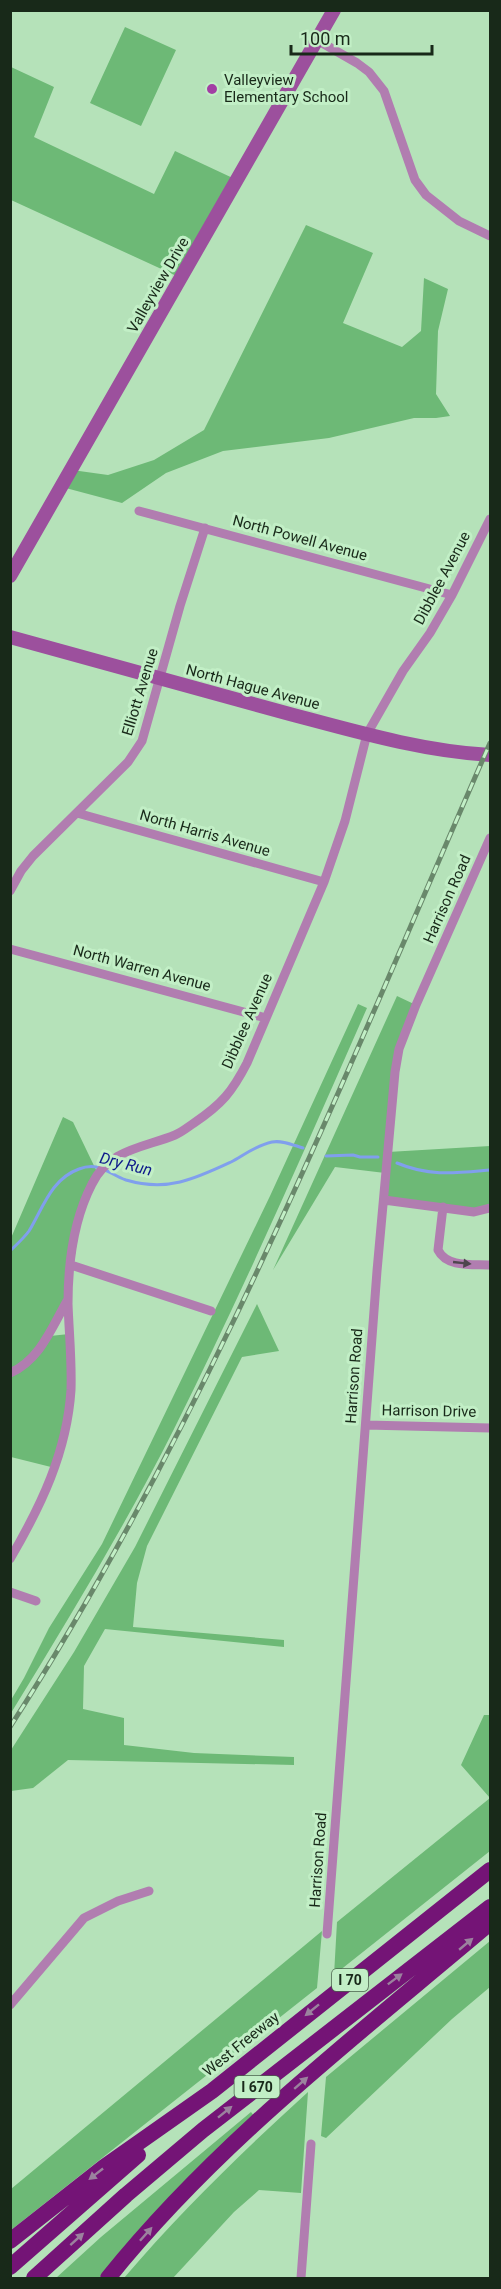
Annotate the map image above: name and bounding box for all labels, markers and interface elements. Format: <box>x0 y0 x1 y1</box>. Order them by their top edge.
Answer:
scale bar <box>291 18 432 56</box>
text: 100 m <box>300 28 351 49</box>
place label: Valleyview Elementary School <box>224 71 348 106</box>
marker: Valleyview Elementary School <box>205 82 219 96</box>
street label: Valleyview Drive <box>123 234 193 336</box>
street label: North Powell Avenue <box>231 511 369 565</box>
street label: Dibblee Avenue <box>410 528 474 628</box>
street label: Elliott Avenue <box>118 646 162 738</box>
street label: North Hague Avenue <box>184 660 322 714</box>
street label: North Harris Avenue <box>138 806 272 860</box>
street label: Harrison Road <box>419 852 475 946</box>
street label: North Warren Avenue <box>71 941 213 995</box>
street label: Dibblee Avenue <box>218 970 276 1072</box>
water label: Dry Run <box>98 1148 154 1180</box>
one-way arrow <box>452 1258 471 1268</box>
street label: Harrison Road <box>342 1328 366 1424</box>
street label: Harrison Drive <box>382 1401 477 1421</box>
street label: Harrison Road <box>306 1812 330 1908</box>
one-way arrow <box>458 1938 473 1951</box>
road number: I 70 <box>332 1969 368 1991</box>
one-way arrow <box>387 1973 403 1986</box>
one-way arrow <box>304 2003 320 2016</box>
street label: West Freeway <box>199 2008 283 2080</box>
road number: I 670 <box>234 2076 280 2098</box>
one-way arrow <box>293 2077 309 2090</box>
one-way arrow <box>217 2106 233 2119</box>
one-way arrow <box>88 2168 103 2180</box>
one-way arrow <box>139 2227 152 2242</box>
one-way arrow <box>69 2233 84 2246</box>

